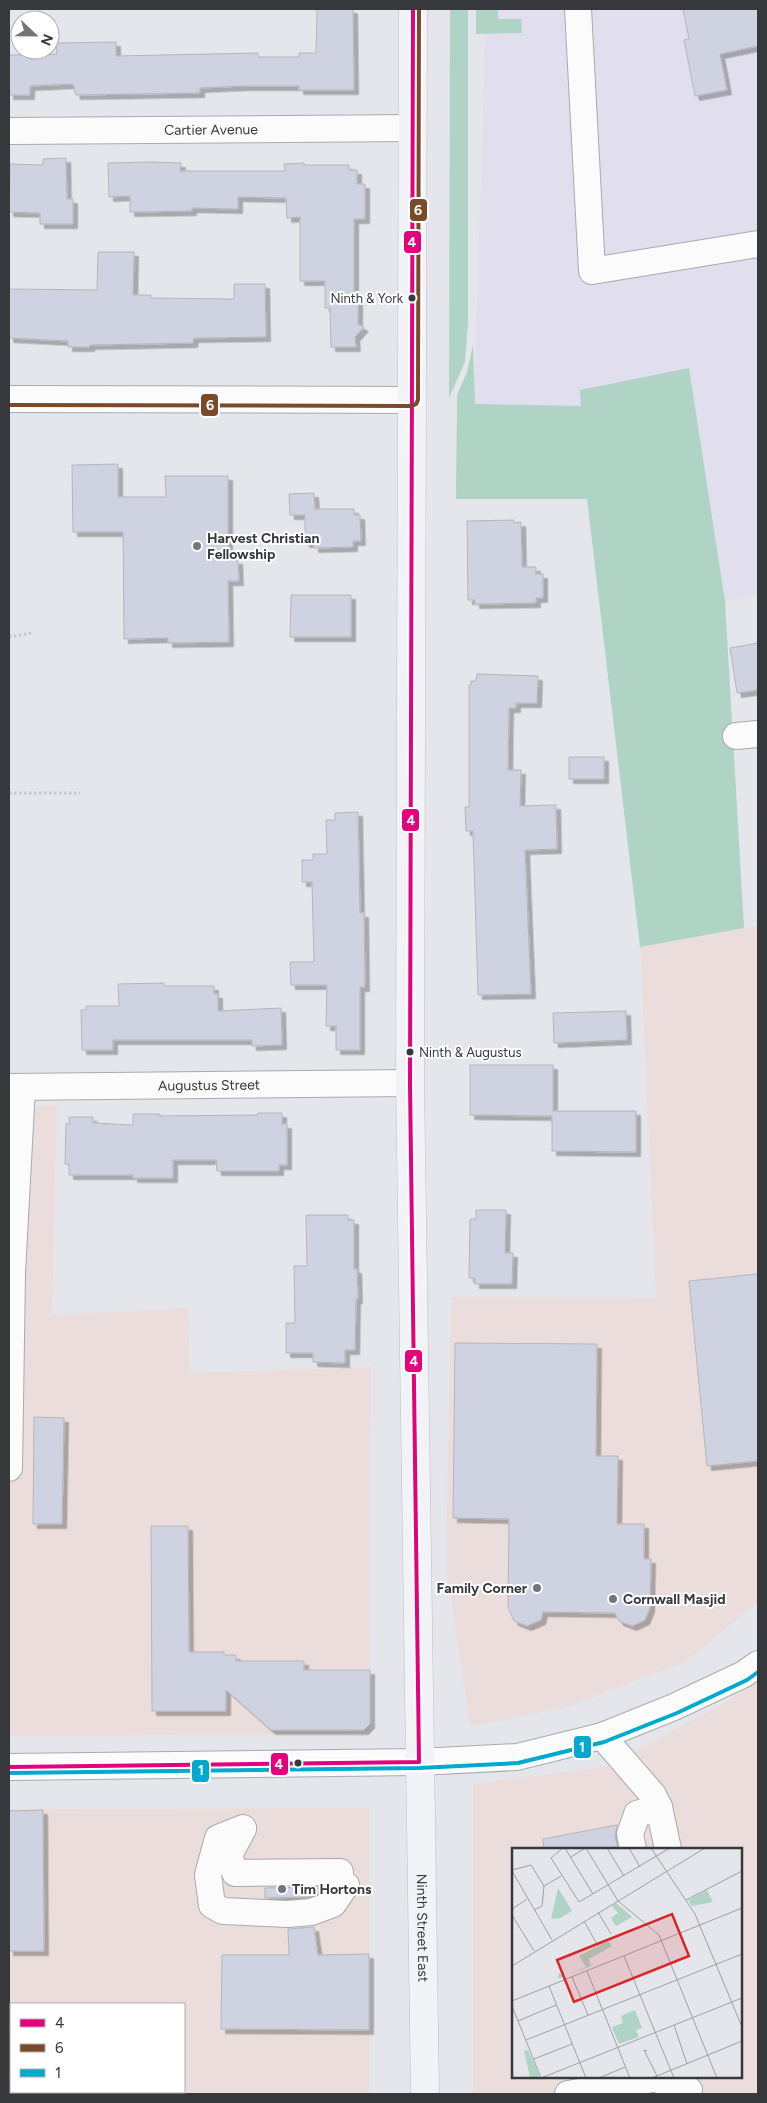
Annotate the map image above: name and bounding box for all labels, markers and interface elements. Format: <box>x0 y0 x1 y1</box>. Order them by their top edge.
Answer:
north arrow <box>10 10 60 60</box>
text: N <box>37 31 56 48</box>
street label: Cartier Avenue <box>164 121 258 139</box>
line badge: 6 <box>409 198 428 222</box>
text: 6 <box>414 202 422 219</box>
line badge: 4 <box>403 230 422 254</box>
text: 4 <box>408 234 417 251</box>
place label: Ninth & York <box>330 291 404 306</box>
marker: Ninth & York <box>407 293 417 303</box>
line badge: 6 <box>200 393 219 417</box>
text: 6 <box>206 397 214 414</box>
place label: Harvest Christian Fellowship <box>207 530 319 563</box>
marker: Harvest Christian Fellowship <box>191 540 203 552</box>
line badge: 4 <box>401 808 420 832</box>
text: 4 <box>407 812 416 829</box>
place label: Ninth & Augustus <box>419 1045 522 1060</box>
marker: Ninth & Augustus <box>405 1047 415 1057</box>
street label: Augustus Street <box>158 1076 260 1095</box>
line badge: 4 <box>404 1349 423 1373</box>
text: 4 <box>410 1353 419 1370</box>
place label: Family Corner <box>437 1580 528 1597</box>
marker: Family Corner <box>531 1582 543 1594</box>
place label: Cornwall Masjid <box>623 1591 726 1608</box>
marker: Cornwall Masjid <box>607 1593 619 1605</box>
line badge: 1 <box>573 1735 592 1759</box>
text: 1 <box>579 1739 585 1756</box>
line badge: 4 <box>270 1752 289 1776</box>
text: 4 <box>275 1756 284 1773</box>
unlabelled marker <box>293 1758 303 1768</box>
line badge: 1 <box>191 1759 210 1783</box>
text: 1 <box>198 1762 204 1779</box>
inset map <box>512 1848 742 2078</box>
street label: Ninth Street East <box>413 1874 431 1982</box>
place label: Tim Hortons <box>292 1881 372 1898</box>
marker: Tim Hortons <box>276 1883 288 1895</box>
legend <box>10 2003 185 2093</box>
text: 4 <box>55 2014 64 2032</box>
text: 6 <box>55 2039 64 2057</box>
text: 1 <box>55 2064 61 2082</box>

